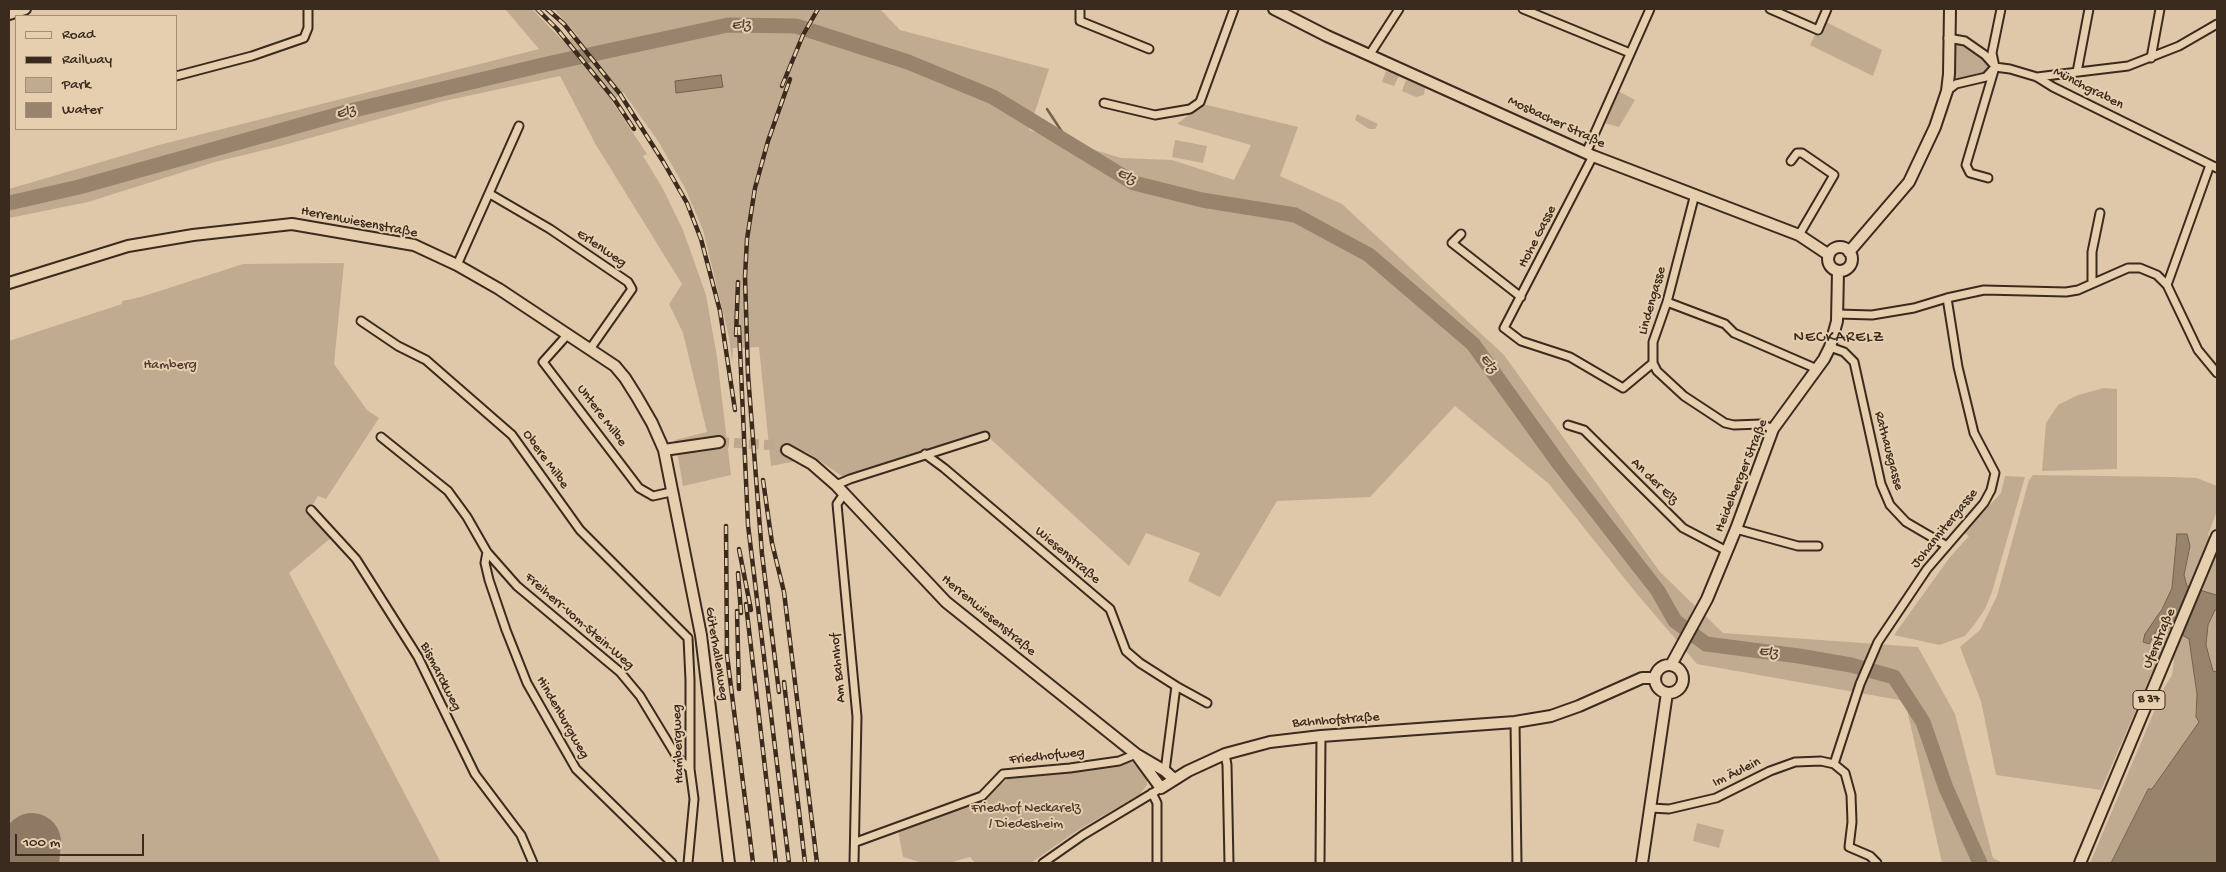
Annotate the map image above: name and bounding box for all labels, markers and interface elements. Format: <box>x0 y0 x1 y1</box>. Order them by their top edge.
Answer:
legend <box>15 15 178 130</box>
water label: Elz <box>731 17 751 35</box>
text: Road <box>62 26 95 44</box>
text: Railway <box>62 51 112 69</box>
street label: Münchgraben <box>2050 64 2126 114</box>
text: Park <box>62 76 91 94</box>
street label: Mosbacher Straße <box>1505 93 1607 153</box>
text: Water <box>62 101 102 119</box>
water label: Elz <box>334 102 358 124</box>
water label: Elz <box>1113 165 1139 189</box>
street label: Herrenwiesenstraße <box>299 203 419 243</box>
street label: Hohe Gasse <box>1515 203 1561 271</box>
street label: Erlenweg <box>573 226 629 272</box>
street label: Lindengasse <box>1635 265 1671 337</box>
district label: NECKARELZ <box>1792 329 1886 349</box>
water label: Elz <box>1475 351 1501 377</box>
park label: Hamberg <box>143 358 197 374</box>
street label: Untere Milbe <box>572 382 630 450</box>
street label: Rathausgasse <box>1869 410 1907 492</box>
street label: Heidelberger Straße <box>1712 417 1772 535</box>
street label: Obere Milbe <box>518 427 572 493</box>
street label: An der Elz <box>1627 455 1681 509</box>
street label: Johannitergasse <box>1908 486 1982 572</box>
street label: Wiesenstraße <box>1031 524 1103 588</box>
street label: Freiherr-vom-Stein-Weg <box>521 570 637 674</box>
street label: Herrenwiesenstraße <box>937 571 1039 661</box>
street label: Güterhallenweg <box>700 606 732 702</box>
street label: Uferstraße <box>2140 606 2180 672</box>
street label: Am Bahnhof <box>828 633 850 703</box>
street label: Bismarckweg <box>415 640 465 714</box>
water label: Elz <box>1757 643 1779 663</box>
street label: Hindenburgweg <box>532 674 592 762</box>
road number: B 37 <box>2133 690 2165 710</box>
street label: Hambergweg <box>669 704 689 784</box>
street label: Bahnhofstraße <box>1292 710 1380 732</box>
street label: Friedhofweg <box>1008 745 1086 769</box>
street label: Im Äulein <box>1710 754 1764 792</box>
park label: Friedhof Neckarelz / Diedesheim <box>971 801 1081 834</box>
scale bar <box>18 824 146 856</box>
text: 100 m <box>23 834 60 852</box>

